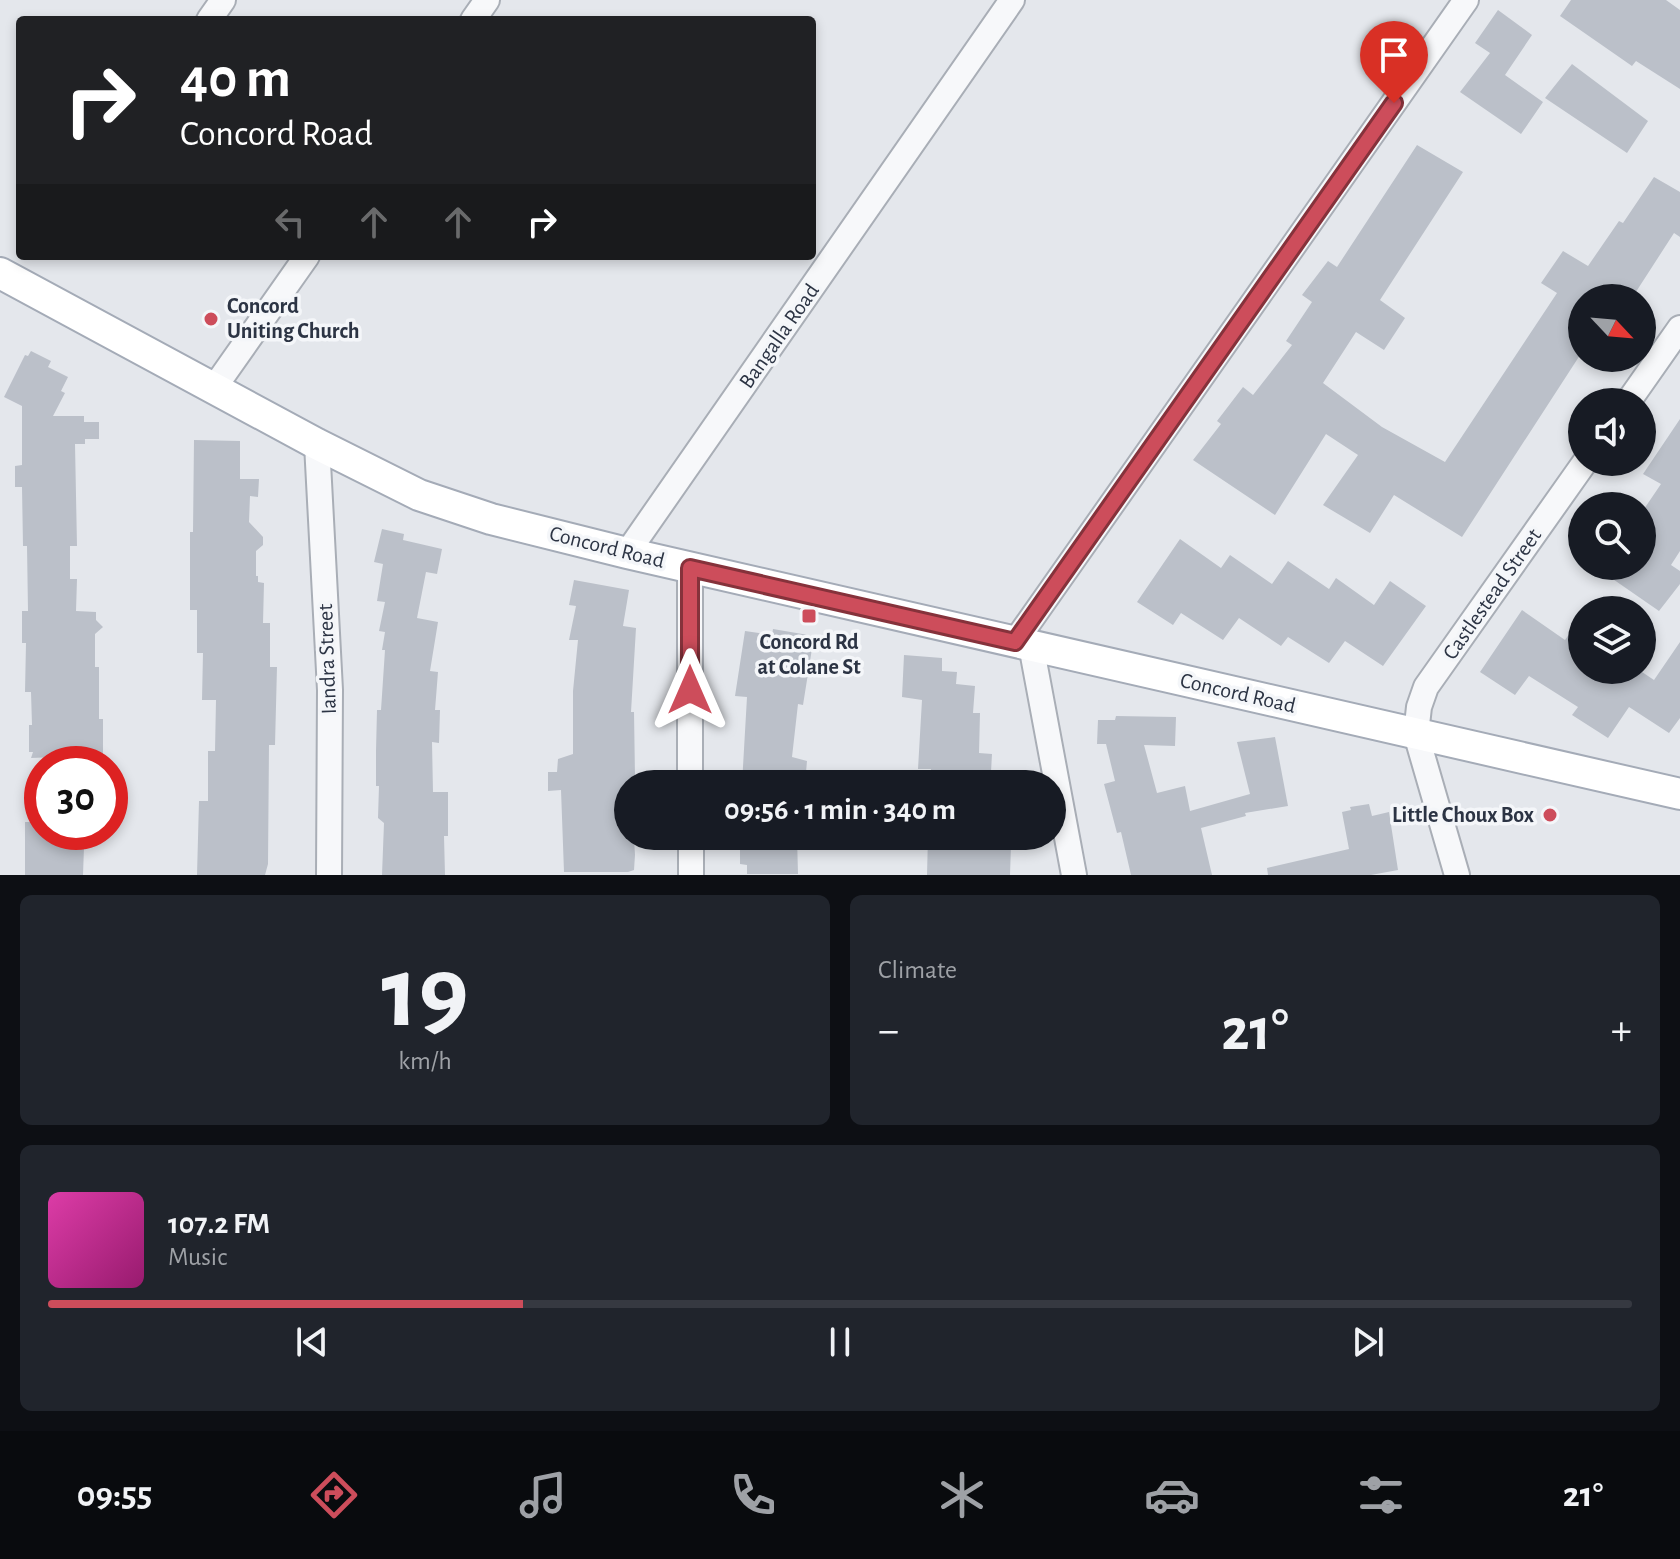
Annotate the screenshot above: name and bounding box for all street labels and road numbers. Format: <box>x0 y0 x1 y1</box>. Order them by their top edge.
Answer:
street label: Bangalla Road <box>735 280 823 392</box>
street label: Concord Road <box>547 522 667 572</box>
street label: Castlestead Street <box>1439 524 1545 664</box>
street label: Iandra Street <box>314 603 340 715</box>
street label: Concord Road <box>1178 669 1298 717</box>

